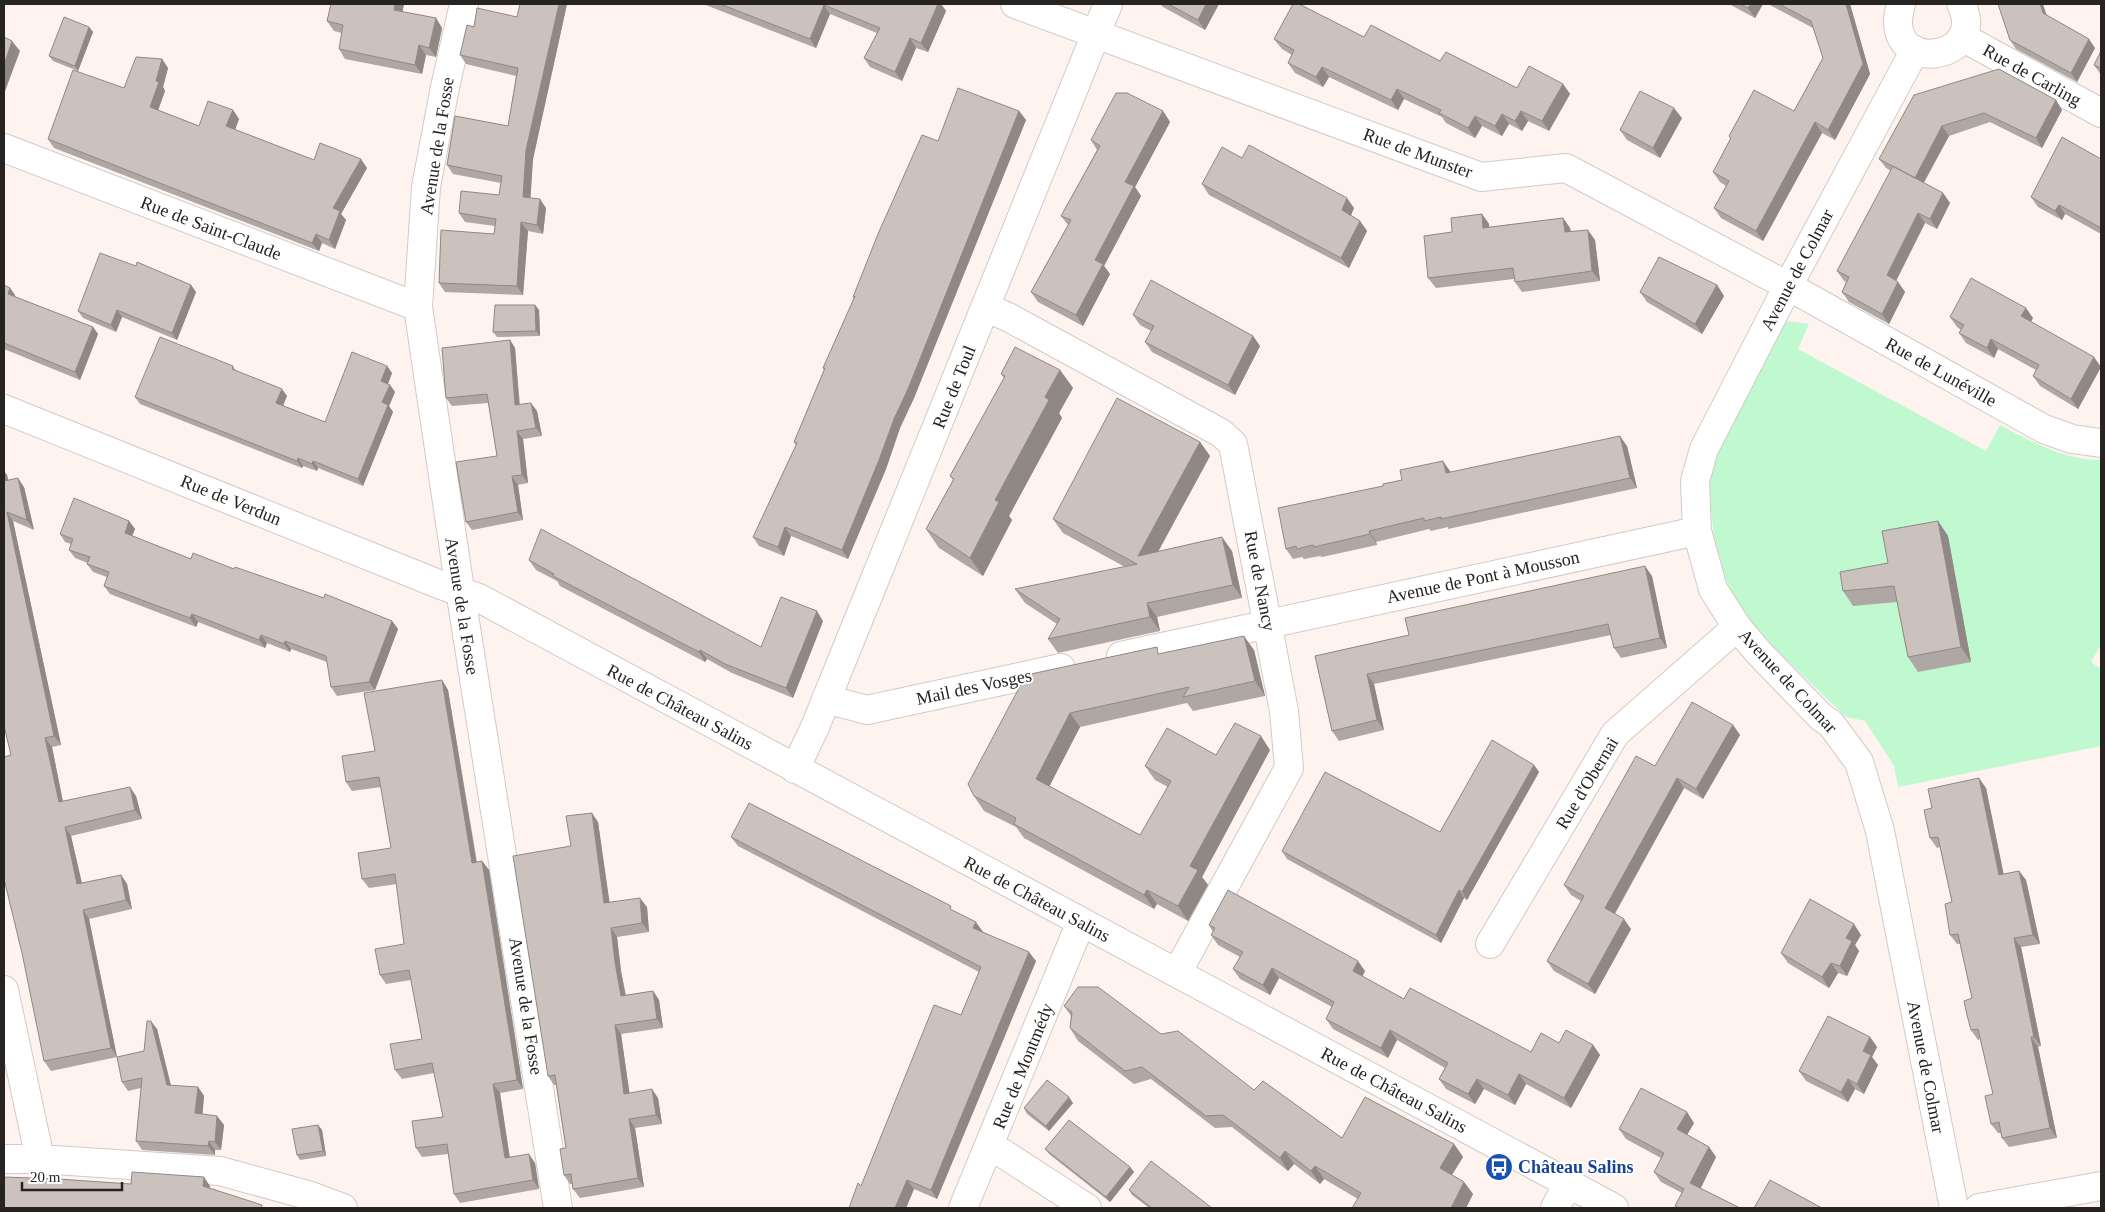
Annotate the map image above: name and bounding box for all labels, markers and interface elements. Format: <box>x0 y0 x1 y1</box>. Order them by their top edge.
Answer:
street label: Rue de Carling <box>1979 40 2085 110</box>
street label: Avenue de la Fosse <box>416 76 458 216</box>
street label: Rue de Munster <box>1361 124 1475 182</box>
street label: Rue de Saint-Claude <box>138 192 284 264</box>
street label: Avenue de Colmar <box>1757 206 1837 334</box>
street label: Rue de Lunéville <box>1882 333 2000 411</box>
street label: Rue de Toul <box>928 343 980 431</box>
street label: Rue de Verdun <box>178 471 284 529</box>
street label: Rue de Nancy <box>1240 529 1280 633</box>
street label: Avenue de la Fosse <box>441 536 483 676</box>
street label: Avenue de Pont à Mousson <box>1385 547 1581 607</box>
street label: Avenue de Colmar <box>1735 625 1841 737</box>
street label: Rue de Château Salins <box>604 660 756 754</box>
street label: Mail des Vosges <box>915 665 1033 709</box>
street label: Rue d'Obernai <box>1552 733 1622 833</box>
street label: Rue de Château Salins <box>961 852 1113 946</box>
street label: Avenue de la Fosse <box>505 936 547 1076</box>
street label: Avenue de Colmar <box>1903 999 1949 1135</box>
street label: Rue de Montmédy <box>989 1000 1057 1132</box>
street label: Rue de Château Salins <box>1318 1043 1470 1137</box>
bus stop icon: Château Salins <box>1484 1152 1514 1182</box>
place label: Château Salins <box>1518 1157 1634 1177</box>
scale bar <box>22 1160 122 1192</box>
text: 20 m <box>30 1169 61 1185</box>

